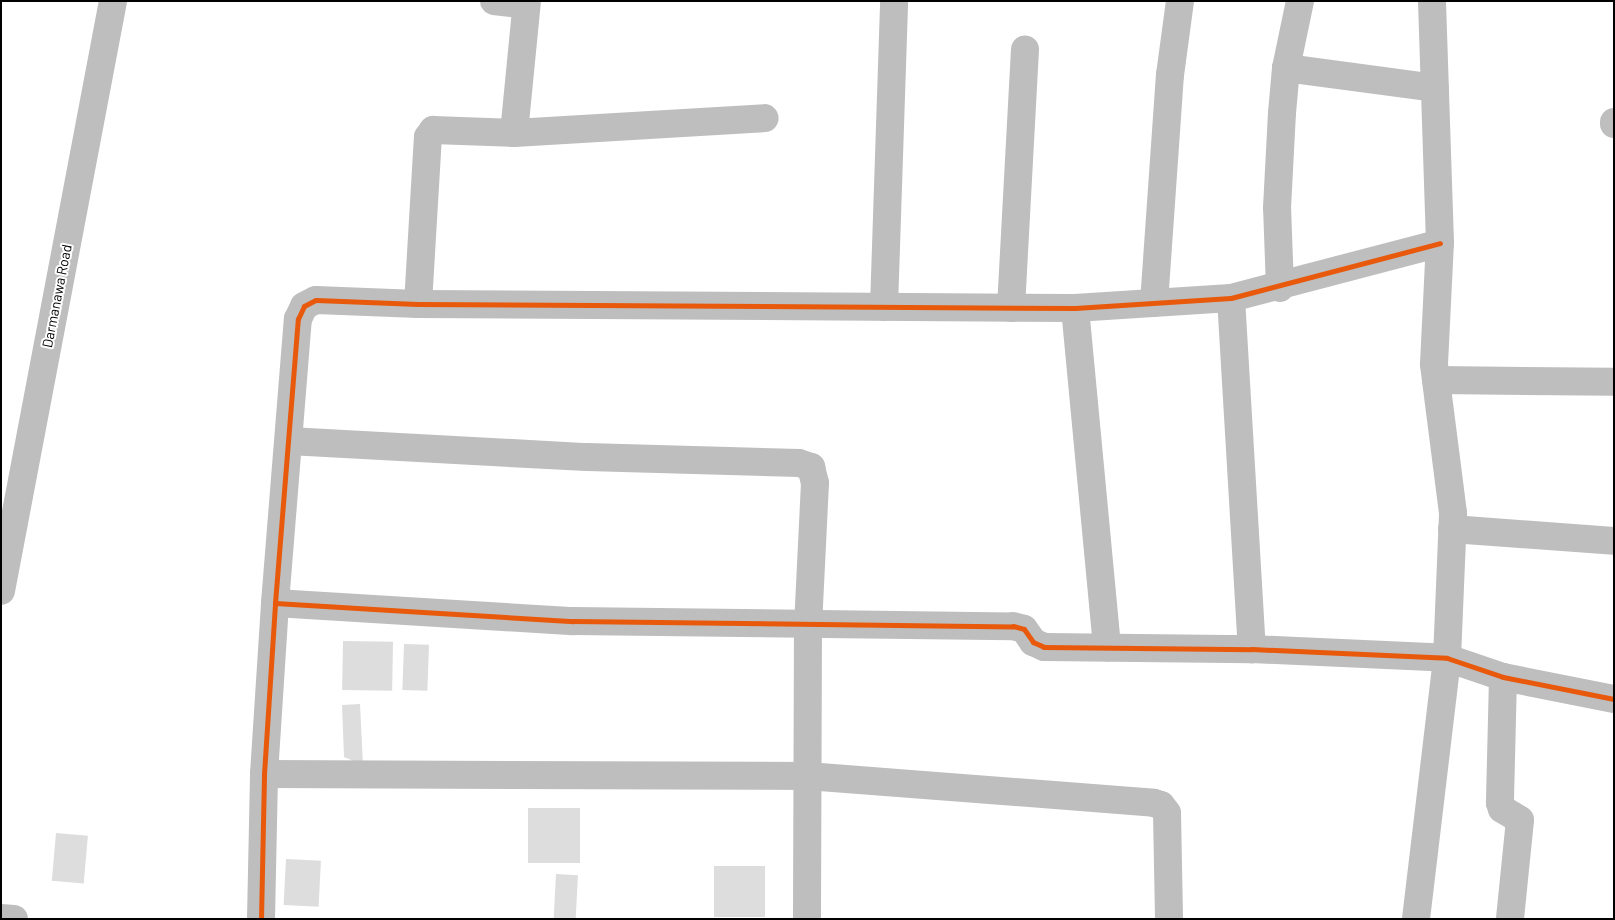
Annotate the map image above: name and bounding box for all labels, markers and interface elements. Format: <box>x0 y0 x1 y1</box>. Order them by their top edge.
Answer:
street label: Darmanawa Road <box>39 243 75 349</box>

